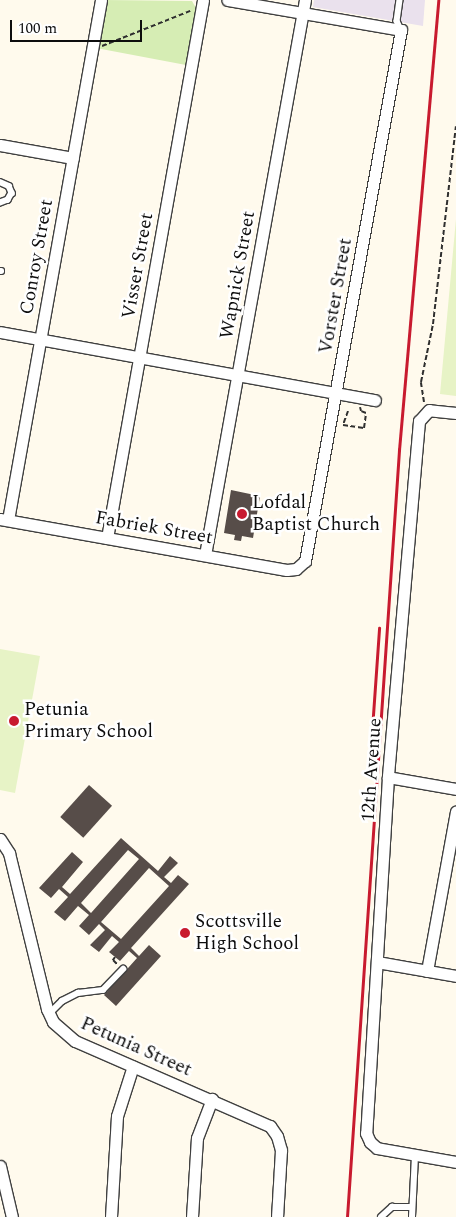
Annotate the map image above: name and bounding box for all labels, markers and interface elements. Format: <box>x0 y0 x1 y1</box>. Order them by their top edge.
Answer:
scale bar <box>12 10 145 42</box>
text: 100 m <box>18 17 57 40</box>
street label: Conroy Street <box>16 198 58 316</box>
street label: Wapnick Street <box>216 209 260 341</box>
street label: Visser Street <box>117 211 159 321</box>
street label: Vorster Street <box>315 236 357 356</box>
place label: Lofdal Baptist Church <box>252 492 380 536</box>
street label: Fabriek Street <box>93 506 215 550</box>
marker: Lofdal Baptist Church <box>236 508 248 520</box>
place label: Petunia Primary School <box>24 699 153 743</box>
marker: Petunia Primary School <box>8 715 20 727</box>
street label: 12th Avenue <box>357 717 387 823</box>
place label: Scottsville High School <box>195 911 299 955</box>
marker: Scottsville High School <box>179 927 191 939</box>
street label: Petunia Street <box>77 1012 195 1082</box>

